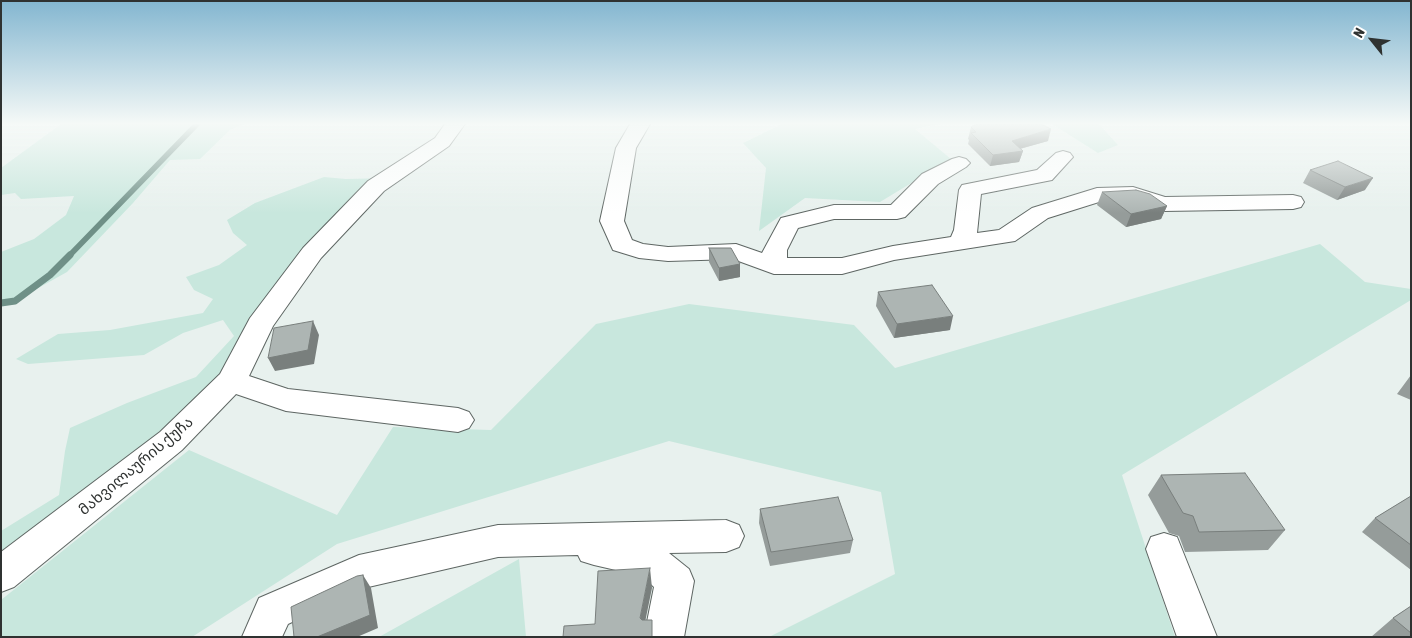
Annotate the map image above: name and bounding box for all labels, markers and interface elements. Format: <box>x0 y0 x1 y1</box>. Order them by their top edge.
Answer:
north arrow <box>1347 15 1397 65</box>
text: N <box>1350 25 1368 40</box>
street label: მახვილაურის ქუჩა <box>75 413 197 519</box>

